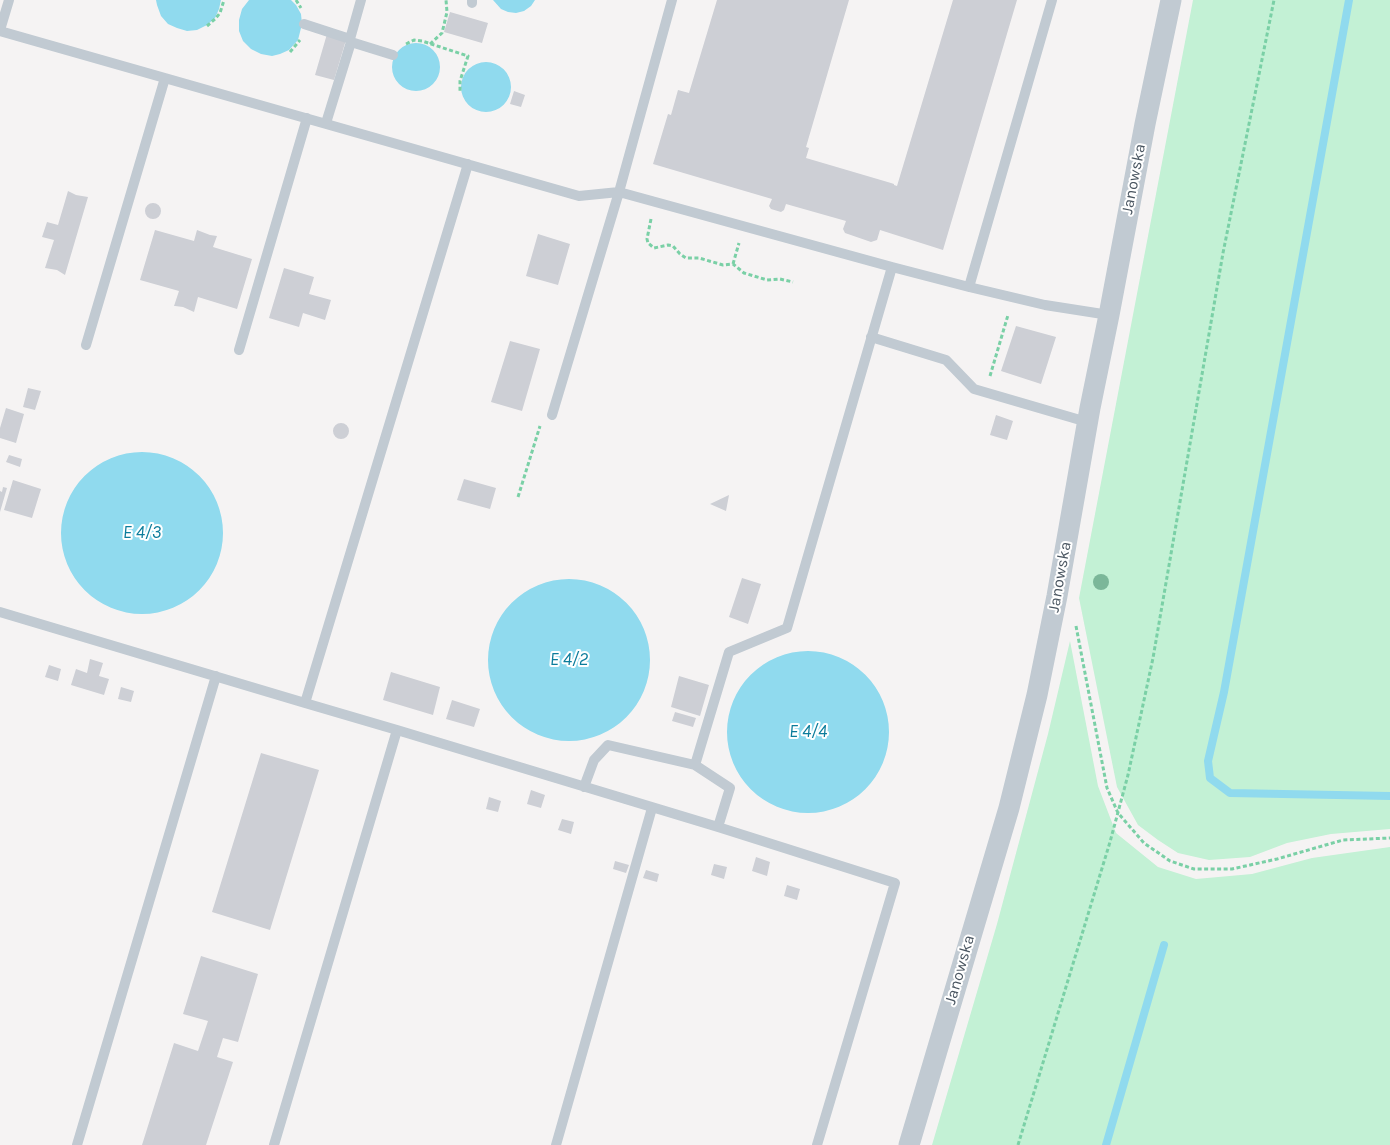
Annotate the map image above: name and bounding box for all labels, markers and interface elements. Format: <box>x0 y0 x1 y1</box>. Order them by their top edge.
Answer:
street label: Janowska <box>1118 142 1150 216</box>
water label: E 4/3 <box>123 522 161 544</box>
street label: Janowska <box>1044 540 1076 614</box>
water label: E 4/2 <box>550 649 588 671</box>
water label: E 4/4 <box>789 721 827 743</box>
street label: Janowska <box>941 933 979 1007</box>

